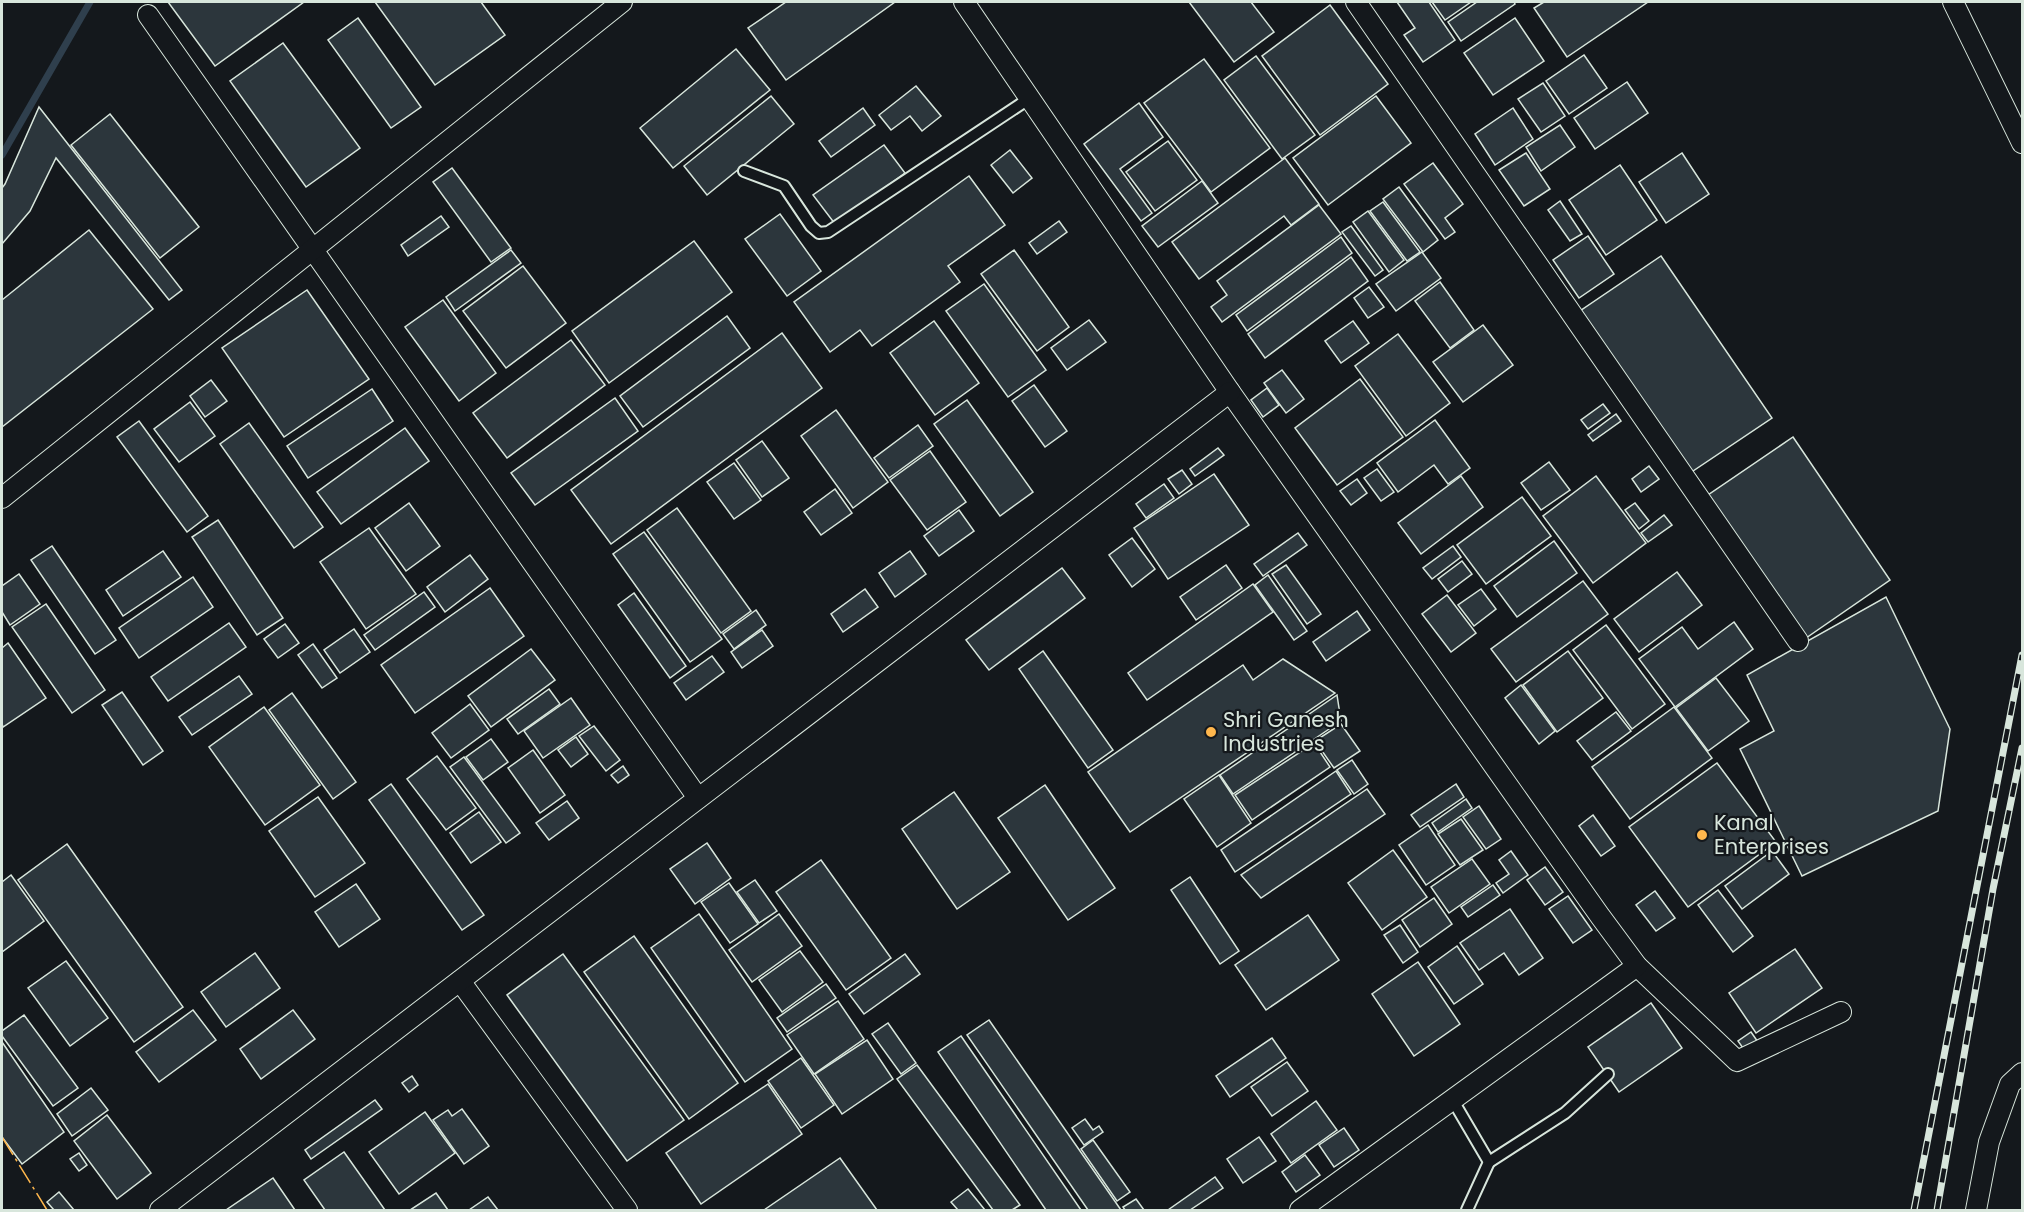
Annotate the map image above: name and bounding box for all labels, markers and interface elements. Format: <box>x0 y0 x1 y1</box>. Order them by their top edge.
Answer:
place label: Shri Ganesh Industries <box>1223 705 1349 758</box>
marker: Shri Ganesh Industries <box>1204 725 1218 739</box>
place label: Kanal Enterprises <box>1714 808 1829 861</box>
marker: Kanal Enterprises <box>1695 828 1709 842</box>

